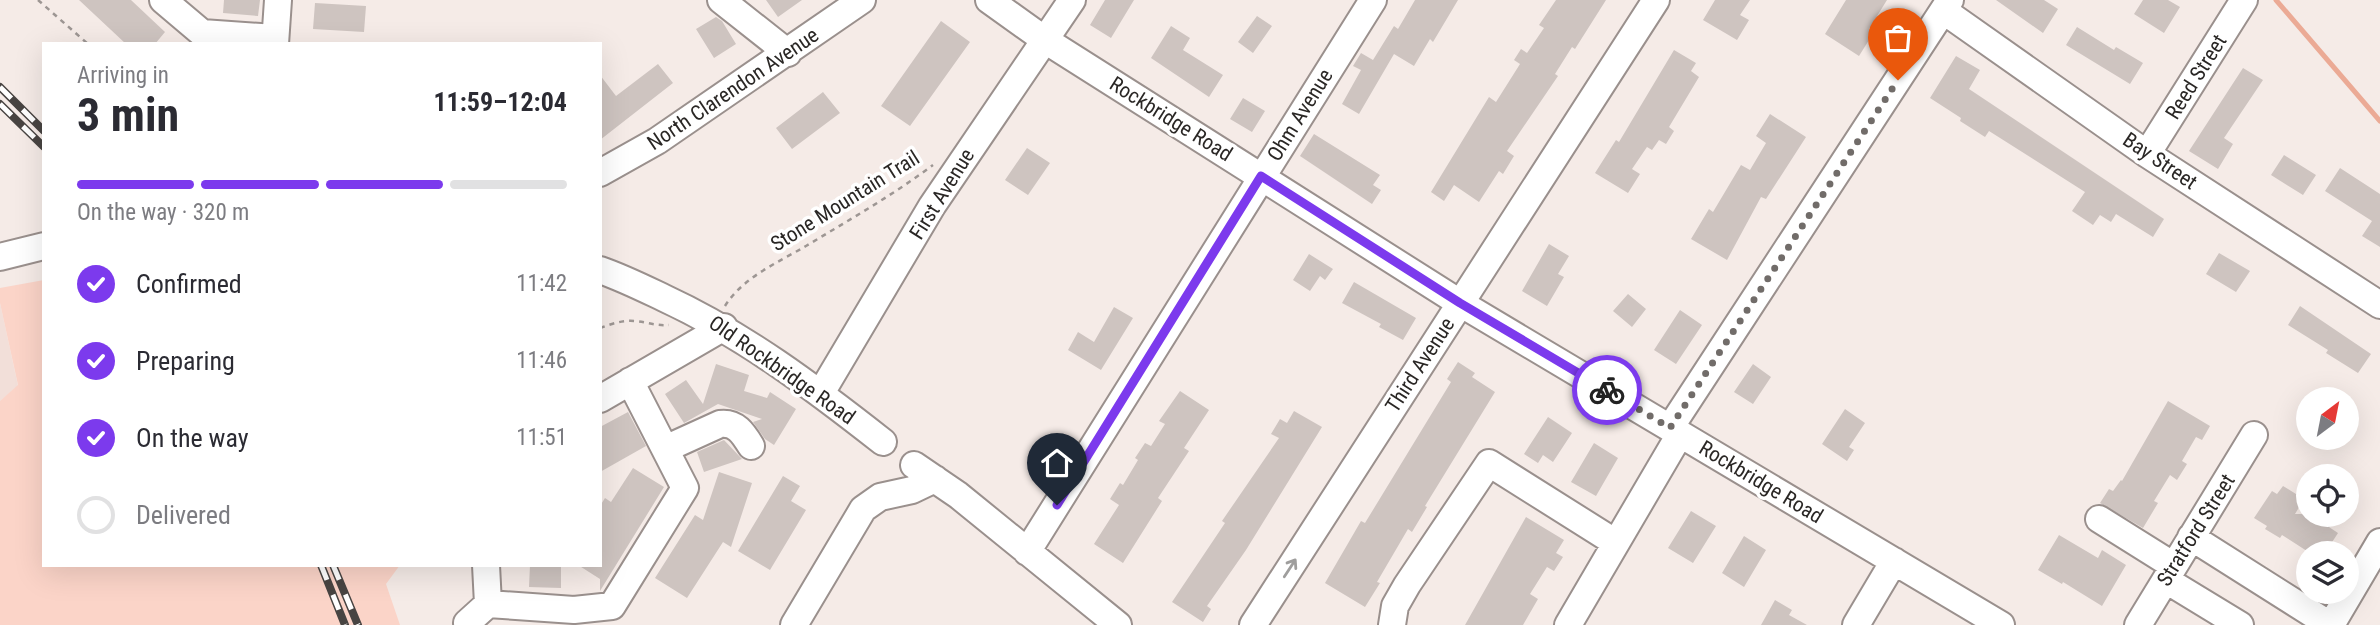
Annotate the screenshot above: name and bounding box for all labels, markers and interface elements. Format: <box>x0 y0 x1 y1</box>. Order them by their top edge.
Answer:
pin <box>1868 8 1928 80</box>
icon: bag <box>1879 19 1917 57</box>
street label: North Clarendon Avenue <box>643 23 823 155</box>
street label: Reed Street <box>2161 30 2231 124</box>
text: Arriving in <box>77 62 169 89</box>
street label: Ohm Avenue <box>1262 64 1338 165</box>
street label: Rockbridge Road <box>1105 72 1237 166</box>
text: 11:59–12:04 <box>433 87 567 117</box>
text: 3 min <box>77 88 179 142</box>
street label: Bay Street <box>2118 128 2202 194</box>
street label: First Avenue <box>905 144 979 244</box>
street label: Stone Mountain Trail <box>766 146 924 256</box>
text: On the way · 320 m <box>77 199 249 226</box>
icon: check <box>77 265 115 303</box>
text: Confirmed <box>136 269 242 299</box>
text: 11:42 <box>516 270 567 297</box>
street label: Old Rockbridge Road <box>704 311 860 429</box>
street label: Third Avenue <box>1381 313 1460 417</box>
icon: check <box>77 342 115 380</box>
text: Preparing <box>136 346 235 376</box>
text: 11:46 <box>516 347 567 374</box>
courier <box>1572 355 1642 425</box>
icon: bike <box>1588 371 1626 409</box>
north arrow <box>2296 387 2359 450</box>
map controls <box>2296 387 2359 604</box>
icon: check <box>77 419 115 457</box>
text: On the way <box>136 423 249 453</box>
text: 11:51 <box>516 424 567 451</box>
pin <box>1027 433 1087 505</box>
street label: Rockbridge Road <box>1695 436 1827 528</box>
icon: home <box>1038 444 1076 482</box>
button: locate <box>2296 464 2359 527</box>
street label: Stratford Street <box>2152 470 2240 590</box>
text: Delivered <box>136 500 231 530</box>
button: layers <box>2296 541 2359 604</box>
one-way arrow <box>1283 558 1297 578</box>

